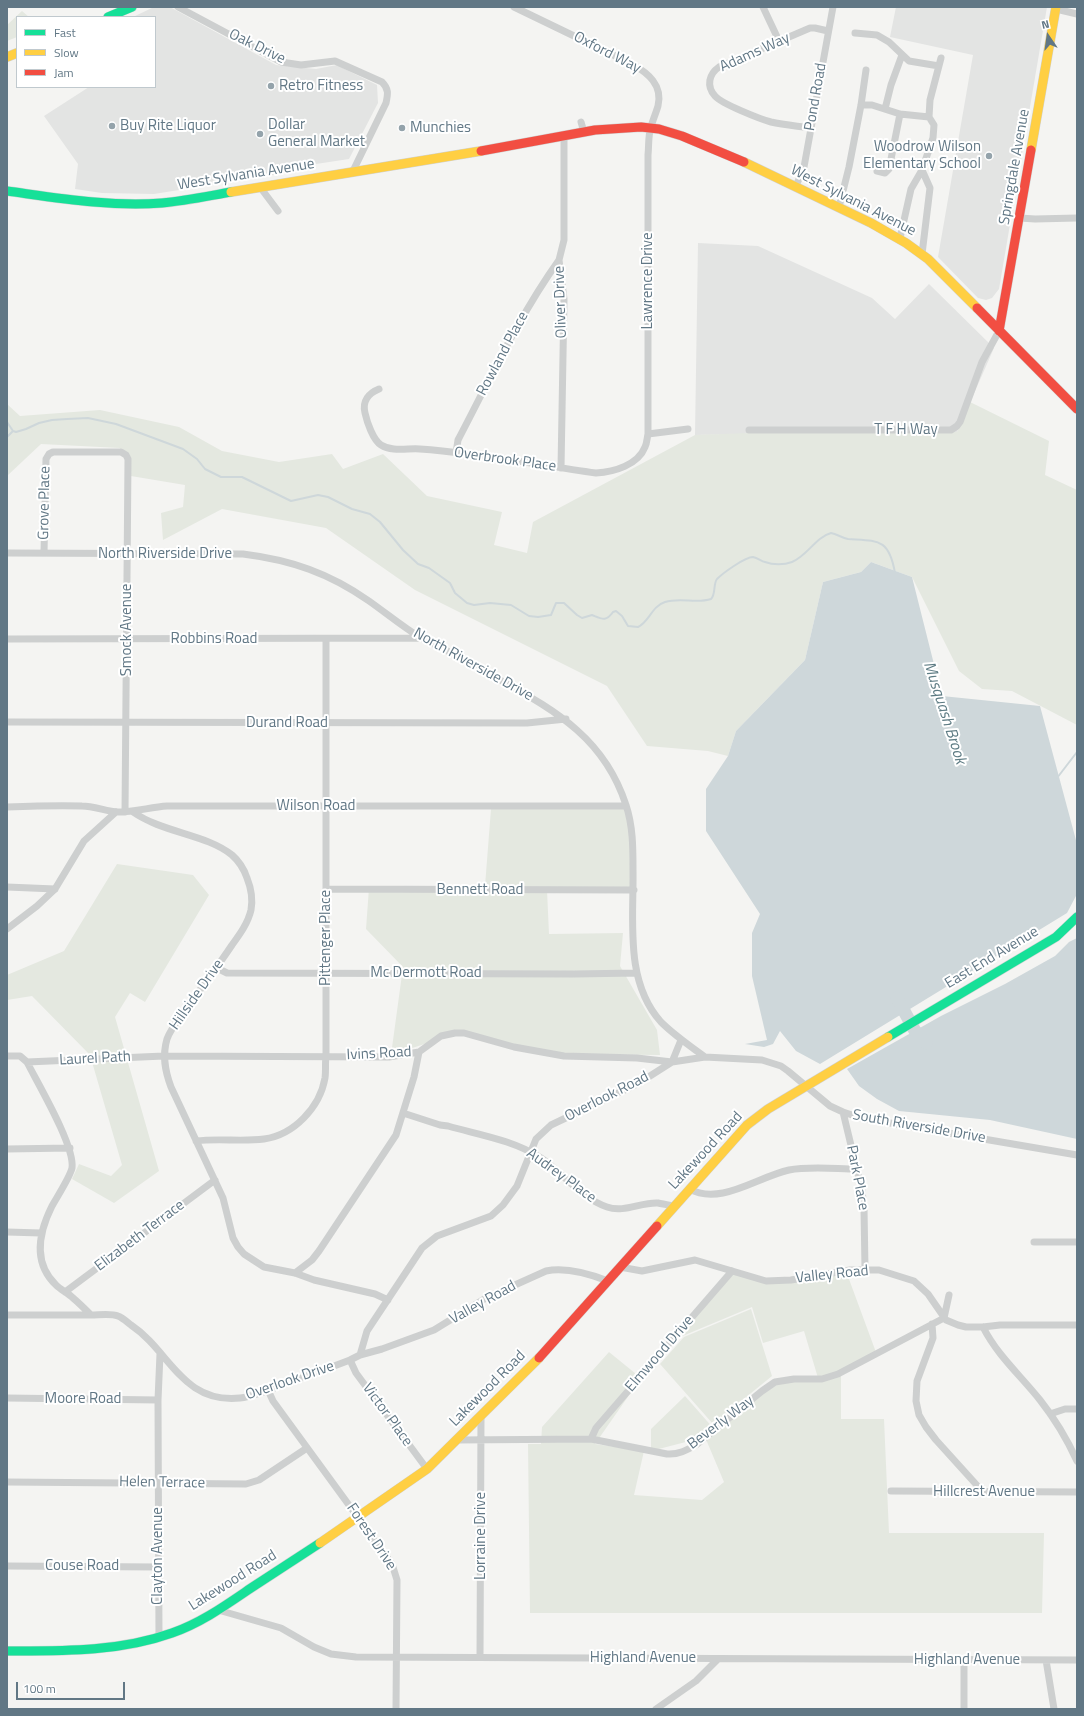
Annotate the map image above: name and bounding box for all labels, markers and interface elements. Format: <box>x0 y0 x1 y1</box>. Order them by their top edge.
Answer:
legend <box>16 16 156 88</box>
north arrow <box>1028 16 1068 56</box>
text: N <box>1040 16 1051 33</box>
text: Fast <box>54 23 76 42</box>
street label: Oak Drive <box>226 26 288 68</box>
street label: Oxford Way <box>570 28 644 78</box>
street label: Adams Way <box>717 30 793 76</box>
text: Slow <box>54 43 79 62</box>
street label: Pond Road <box>801 62 831 132</box>
text: Jam <box>54 63 74 82</box>
place label: Retro Fitness <box>279 77 363 95</box>
marker: Retro Fitness <box>266 81 276 91</box>
street label: Springdale Avenue <box>996 108 1034 226</box>
place label: Dollar General Market <box>268 116 365 151</box>
place label: Buy Rite Liquor <box>120 117 216 135</box>
place label: Munchies <box>410 119 471 137</box>
marker: Buy Rite Liquor <box>107 121 117 131</box>
marker: Munchies <box>397 123 407 133</box>
marker: Dollar General Market <box>255 129 265 139</box>
place label: Woodrow Wilson Elementary School <box>863 138 981 173</box>
marker: Woodrow Wilson Elementary School <box>984 151 994 161</box>
street label: West Sylvania Avenue <box>176 155 316 195</box>
street label: West Sylvania Avenue <box>787 162 919 240</box>
street label: Lawrence Drive <box>639 233 657 329</box>
street label: Oliver Drive <box>551 265 571 339</box>
street label: Rowland Place <box>473 309 533 399</box>
street label: T F H Way <box>874 421 938 439</box>
street label: Overbrook Place <box>453 444 557 476</box>
street label: Grove Place <box>35 466 55 540</box>
street label: North Riverside Drive <box>98 545 232 563</box>
street label: Smock Avenue <box>118 584 136 676</box>
street label: North Riverside Drive <box>410 625 536 705</box>
street label: Robbins Road <box>171 630 257 648</box>
water label: Musquash Brook <box>918 659 970 767</box>
street label: Durand Road <box>246 714 328 732</box>
street label: Wilson Road <box>277 797 355 815</box>
street label: Bennett Road <box>437 881 523 899</box>
street label: Pittenger Place <box>317 890 335 986</box>
street label: East End Avenue <box>942 923 1042 993</box>
street label: Hillside Drive <box>166 956 228 1034</box>
street label: Mc Dermott Road <box>370 964 482 982</box>
street label: Ivins Road <box>346 1043 412 1065</box>
street label: Laurel Path <box>59 1048 131 1070</box>
street label: Overlook Road <box>562 1068 652 1126</box>
street label: South Riverside Drive <box>851 1106 987 1148</box>
street label: Lakewood Road <box>665 1108 747 1194</box>
street label: Park Place <box>842 1144 872 1212</box>
street label: Audrey Place <box>523 1145 599 1207</box>
street label: Elizabeth Terrace <box>92 1196 188 1276</box>
street label: Valley Road <box>795 1262 869 1288</box>
street label: Valley Road <box>447 1277 519 1329</box>
street label: Elmwood Drive <box>622 1312 698 1396</box>
street label: Lakewood Road <box>446 1347 530 1431</box>
street label: Overlook Drive <box>243 1357 337 1405</box>
street label: Victor Place <box>358 1380 416 1450</box>
street label: Moore Road <box>45 1390 121 1408</box>
street label: Beverly Way <box>684 1392 758 1454</box>
street label: Helen Terrace <box>119 1473 205 1493</box>
street label: Hillcrest Avenue <box>933 1483 1035 1501</box>
street label: Lorraine Drive <box>472 1492 490 1580</box>
street label: Forest Drive <box>342 1500 400 1574</box>
street label: Clayton Avenue <box>149 1507 167 1605</box>
street label: Lakewood Road <box>186 1547 280 1615</box>
street label: Couse Road <box>45 1557 119 1575</box>
street label: Highland Avenue <box>590 1649 696 1667</box>
street label: Highland Avenue <box>914 1651 1020 1669</box>
scale bar <box>18 1674 127 1700</box>
text: 100 m <box>23 1679 56 1698</box>

